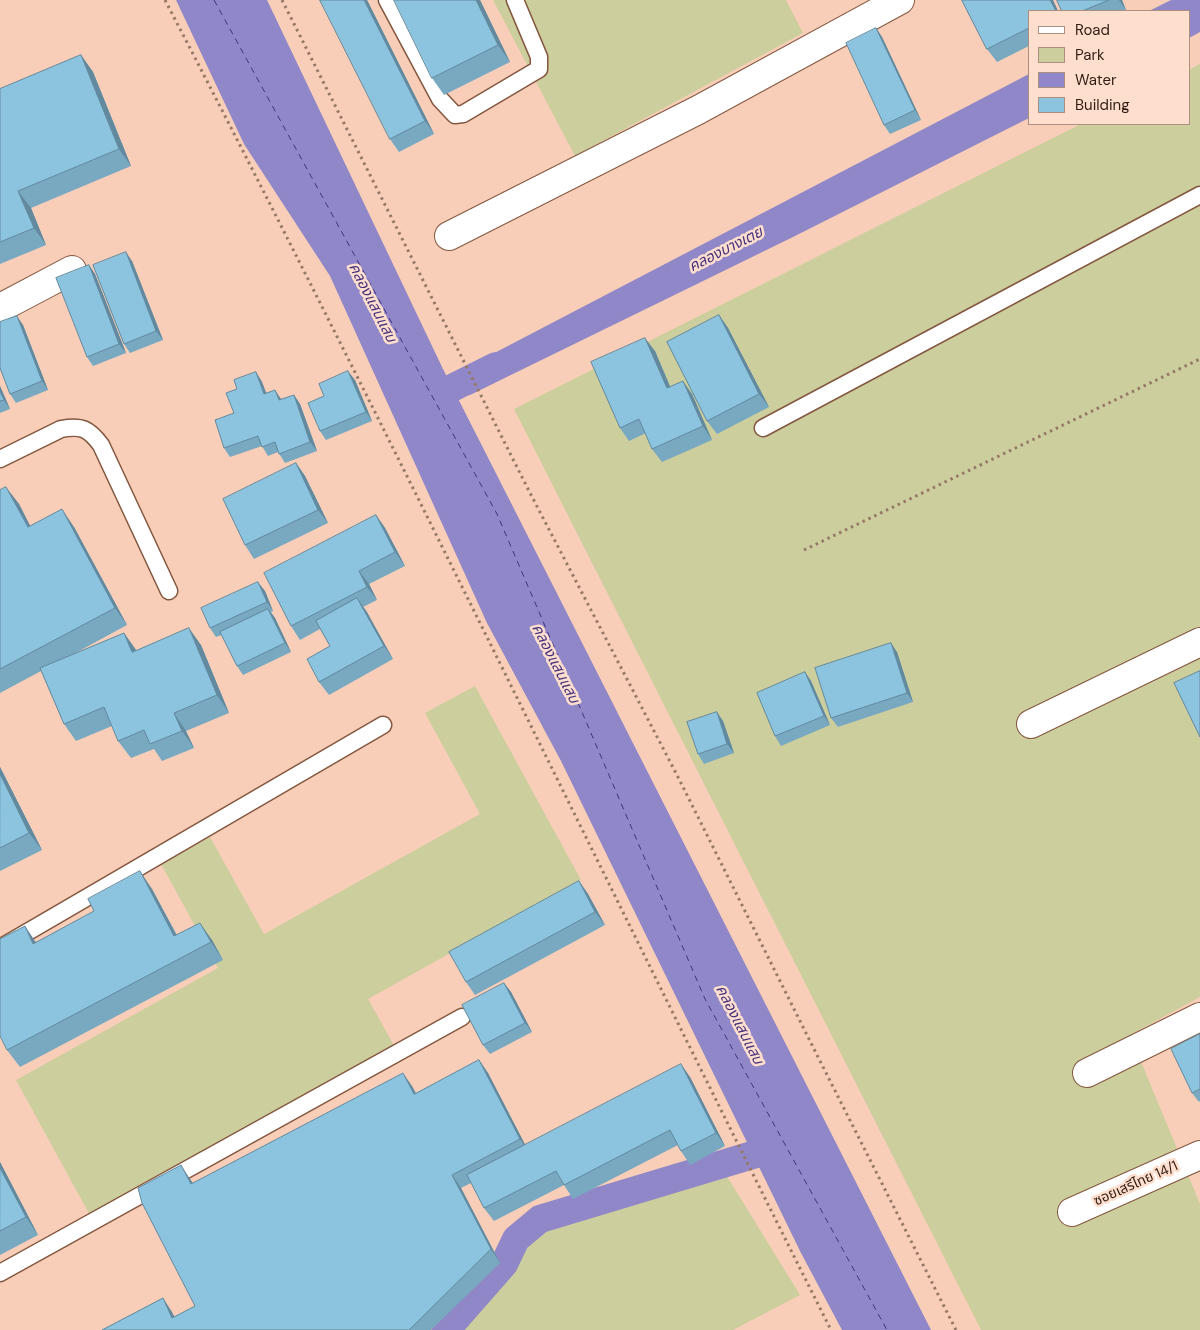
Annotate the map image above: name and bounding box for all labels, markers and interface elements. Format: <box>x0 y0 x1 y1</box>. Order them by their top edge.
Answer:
legend <box>1028 10 1190 125</box>
text: Road <box>1075 20 1110 40</box>
text: Park <box>1075 45 1105 65</box>
text: Water <box>1075 70 1116 90</box>
text: Building <box>1075 95 1130 115</box>
water label: คลองบางเตย <box>686 224 766 276</box>
water label: คลองแสนแสบ <box>344 260 400 346</box>
water label: คลองแสนแสบ <box>527 621 583 707</box>
water label: คลองแสนแสบ <box>711 982 767 1068</box>
street label: ซอยเสรีไทย 14/1 <box>1091 1158 1181 1210</box>

